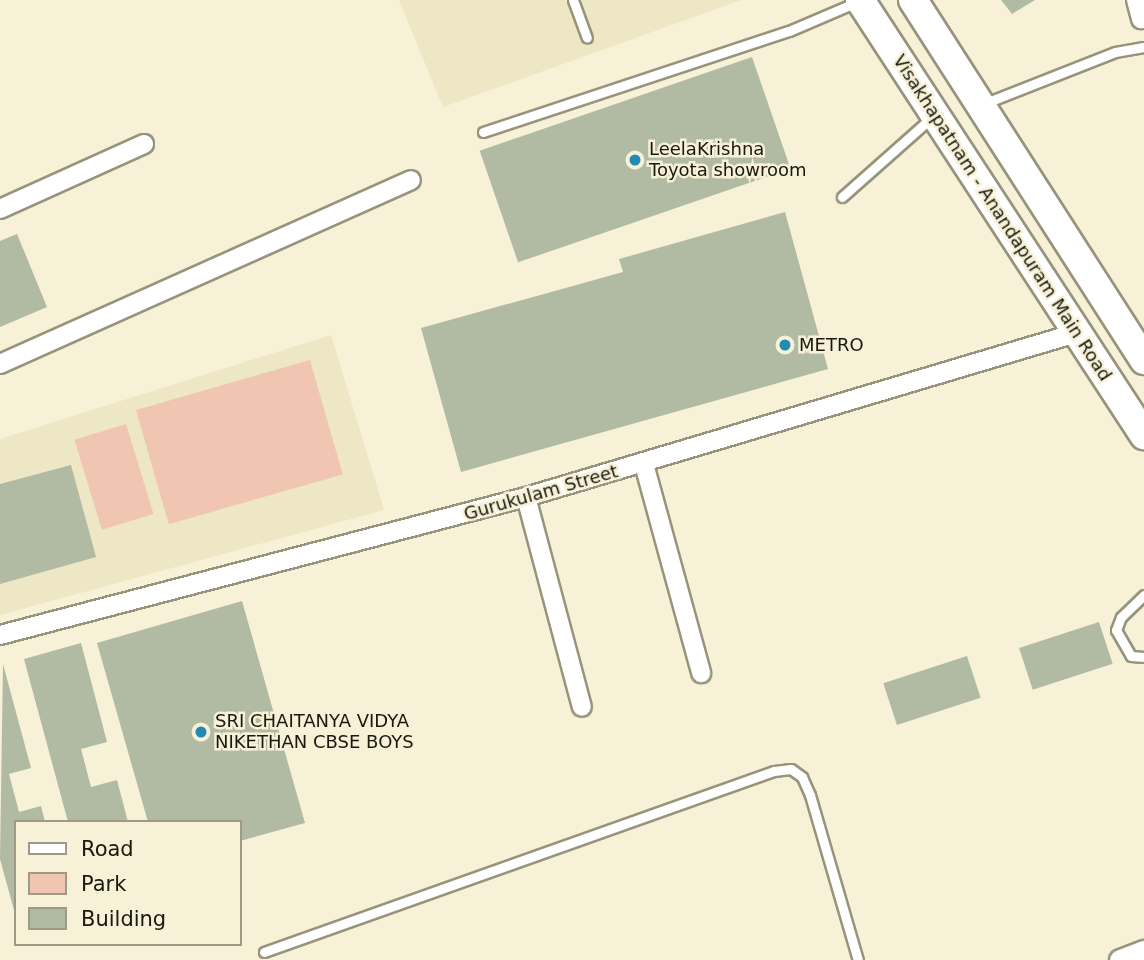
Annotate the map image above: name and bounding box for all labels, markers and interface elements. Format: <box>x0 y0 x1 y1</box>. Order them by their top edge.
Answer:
street label: Visakhapatnam - Anandapuram Main Road <box>888 51 1116 385</box>
place label: LeelaKrishna Toyota showroom <box>649 139 807 182</box>
marker: LeelaKrishna Toyota showroom <box>627 152 643 168</box>
place label: METRO <box>799 334 864 356</box>
marker: METRO <box>777 337 793 353</box>
street label: Gurukulam Street <box>461 461 621 525</box>
place label: SRI CHAITANYA VIDYA NIKETHAN CBSE BOYS <box>215 711 414 754</box>
marker: SRI CHAITANYA VIDYA NIKETHAN CBSE BOYS <box>193 724 209 740</box>
legend <box>14 820 242 946</box>
text: Road <box>81 837 134 861</box>
text: Park <box>81 872 126 896</box>
text: Building <box>81 907 166 931</box>

